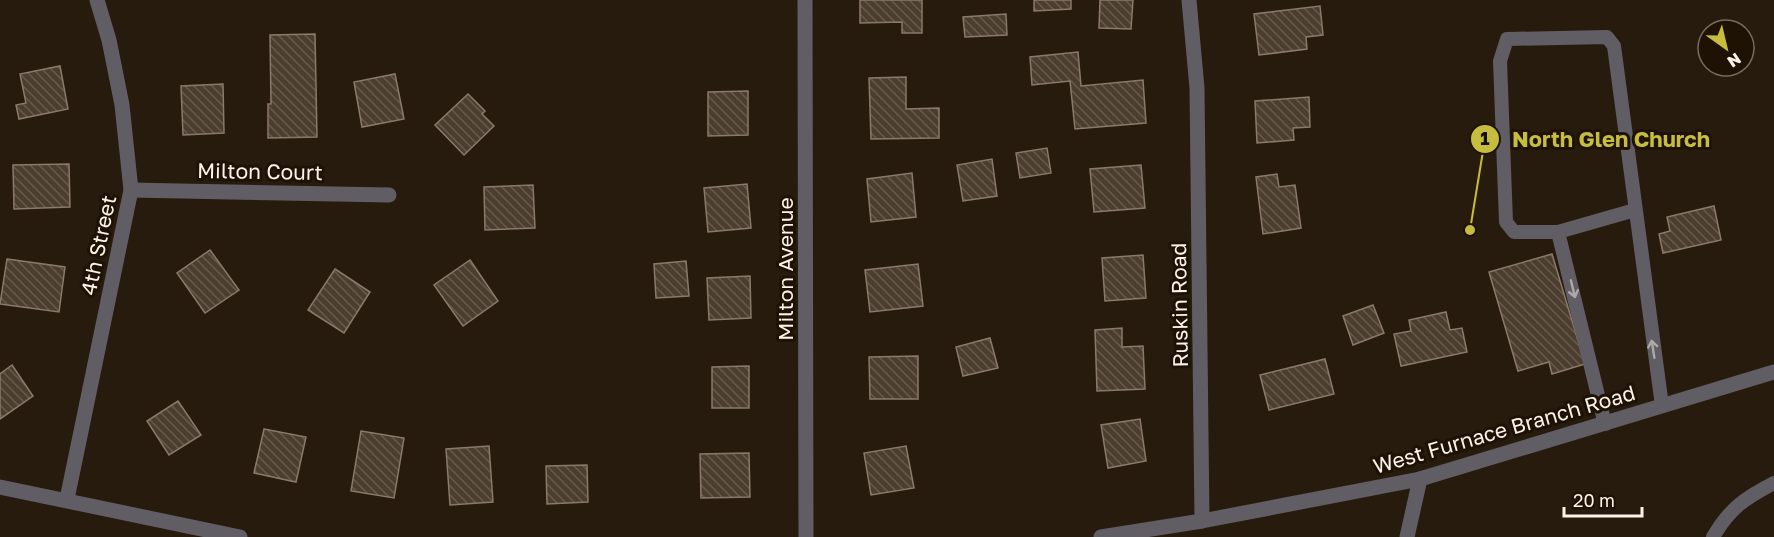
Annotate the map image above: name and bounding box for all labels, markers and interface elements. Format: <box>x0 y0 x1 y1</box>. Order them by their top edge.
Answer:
north arrow <box>1696 18 1756 78</box>
text: N <box>1724 49 1745 72</box>
callout: North Glen Church <box>1470 119 1722 159</box>
text: North Glen Church <box>1512 125 1710 152</box>
text: 1 <box>1480 127 1490 149</box>
street label: Milton Court <box>197 157 323 185</box>
street label: 4th Street <box>75 193 121 297</box>
street label: Milton Avenue <box>772 197 798 341</box>
street label: Ruskin Road <box>1165 242 1193 368</box>
one-way arrow <box>1567 279 1579 298</box>
one-way arrow <box>1647 339 1658 359</box>
street label: West Furnace Branch Road <box>1370 379 1638 479</box>
scale bar <box>1564 480 1642 518</box>
text: 20 m <box>1573 489 1615 511</box>

